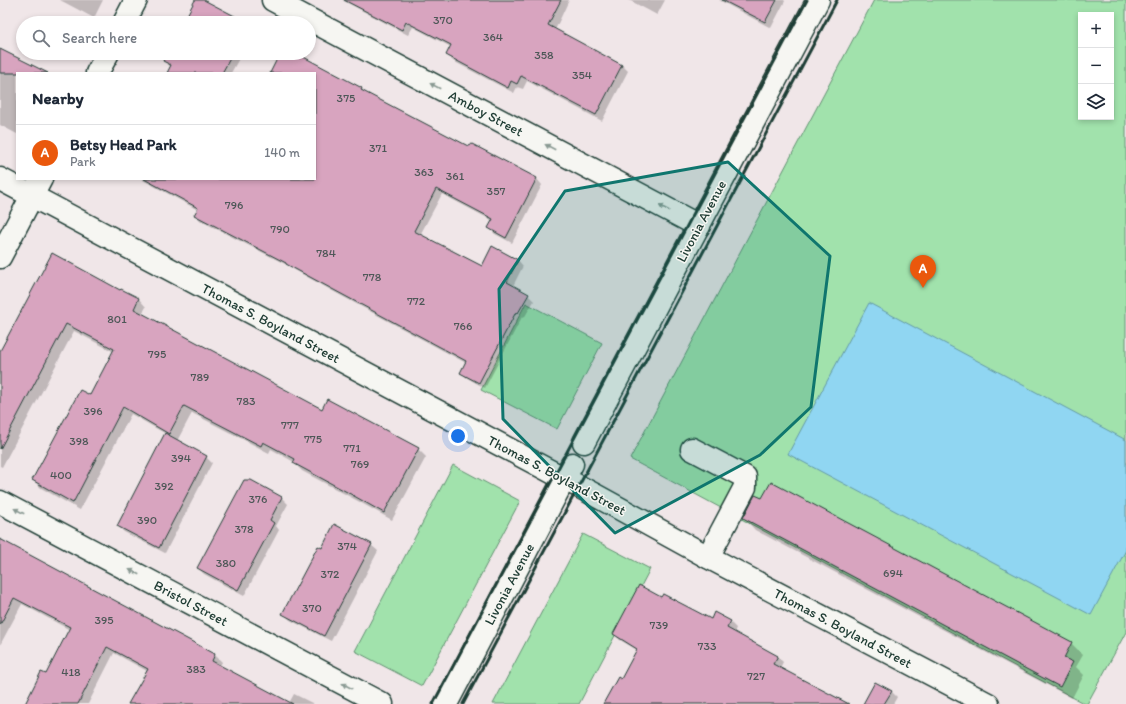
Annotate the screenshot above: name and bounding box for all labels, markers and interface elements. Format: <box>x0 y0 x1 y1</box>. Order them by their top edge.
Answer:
map controls <box>1078 12 1114 120</box>
button: + <box>1078 12 1114 48</box>
house number: 370 <box>433 13 453 27</box>
search box <box>16 16 316 60</box>
icon: search <box>30 27 52 49</box>
text: Search here <box>62 29 137 47</box>
house number: 364 <box>483 30 503 44</box>
house number: 358 <box>534 48 554 62</box>
button: − <box>1078 48 1114 84</box>
house number: 354 <box>572 68 592 82</box>
one-way arrow <box>429 83 441 89</box>
button: layers <box>1078 84 1114 120</box>
street label: Amboy Street <box>446 87 526 140</box>
text: Nearby <box>32 88 84 108</box>
house number: 375 <box>337 91 355 105</box>
text: Betsy Head Park <box>70 136 177 154</box>
house number: 371 <box>369 141 387 155</box>
one-way arrow <box>544 144 555 150</box>
text: A <box>41 145 49 160</box>
text: 140 m <box>264 145 300 160</box>
text: Park <box>70 154 96 169</box>
house number: 363 <box>414 165 434 179</box>
house number: 361 <box>446 169 465 183</box>
street label: Livonia Avenue <box>673 177 730 265</box>
house number: 357 <box>487 184 505 198</box>
house number: 796 <box>225 198 243 212</box>
one-way arrow <box>658 205 670 211</box>
house number: 790 <box>270 222 290 236</box>
house number: 784 <box>316 246 336 260</box>
pin: A <box>910 255 936 288</box>
house number: 778 <box>363 270 382 284</box>
street label: Thomas S. Boyland Street <box>199 280 343 367</box>
house number: 772 <box>407 294 426 308</box>
house number: 801 <box>107 312 127 326</box>
house number: 766 <box>454 319 472 333</box>
house number: 795 <box>148 347 166 361</box>
house number: 789 <box>191 370 209 384</box>
house number: 783 <box>236 394 256 408</box>
house number: 396 <box>83 404 103 418</box>
house number: 777 <box>281 418 299 432</box>
your location <box>448 426 468 446</box>
house number: 775 <box>304 432 322 446</box>
street label: Thomas S. Boyland Street <box>485 432 629 519</box>
house number: 398 <box>69 434 89 448</box>
house number: 771 <box>343 441 361 455</box>
house number: 394 <box>171 451 191 465</box>
house number: 769 <box>351 457 369 471</box>
house number: 400 <box>50 468 72 482</box>
house number: 392 <box>154 479 174 493</box>
house number: 376 <box>249 492 267 506</box>
one-way arrow <box>13 508 25 515</box>
house number: 390 <box>137 513 157 527</box>
house number: 378 <box>234 522 254 536</box>
house number: 374 <box>337 539 357 553</box>
street label: Livonia Avenue <box>481 540 538 628</box>
house number: 380 <box>216 556 236 570</box>
house number: 694 <box>883 566 903 580</box>
house number: 372 <box>321 567 340 581</box>
one-way arrow <box>128 569 139 576</box>
street label: Bristol Street <box>151 577 231 630</box>
street label: Thomas S. Boyland Street <box>771 585 915 672</box>
house number: 370 <box>302 601 322 615</box>
house number: 395 <box>94 613 114 627</box>
house number: 739 <box>650 618 668 632</box>
house number: 733 <box>697 639 717 653</box>
house number: 383 <box>186 662 206 676</box>
house number: 418 <box>61 665 81 679</box>
house number: 727 <box>747 669 765 683</box>
one-way arrow <box>342 683 353 689</box>

